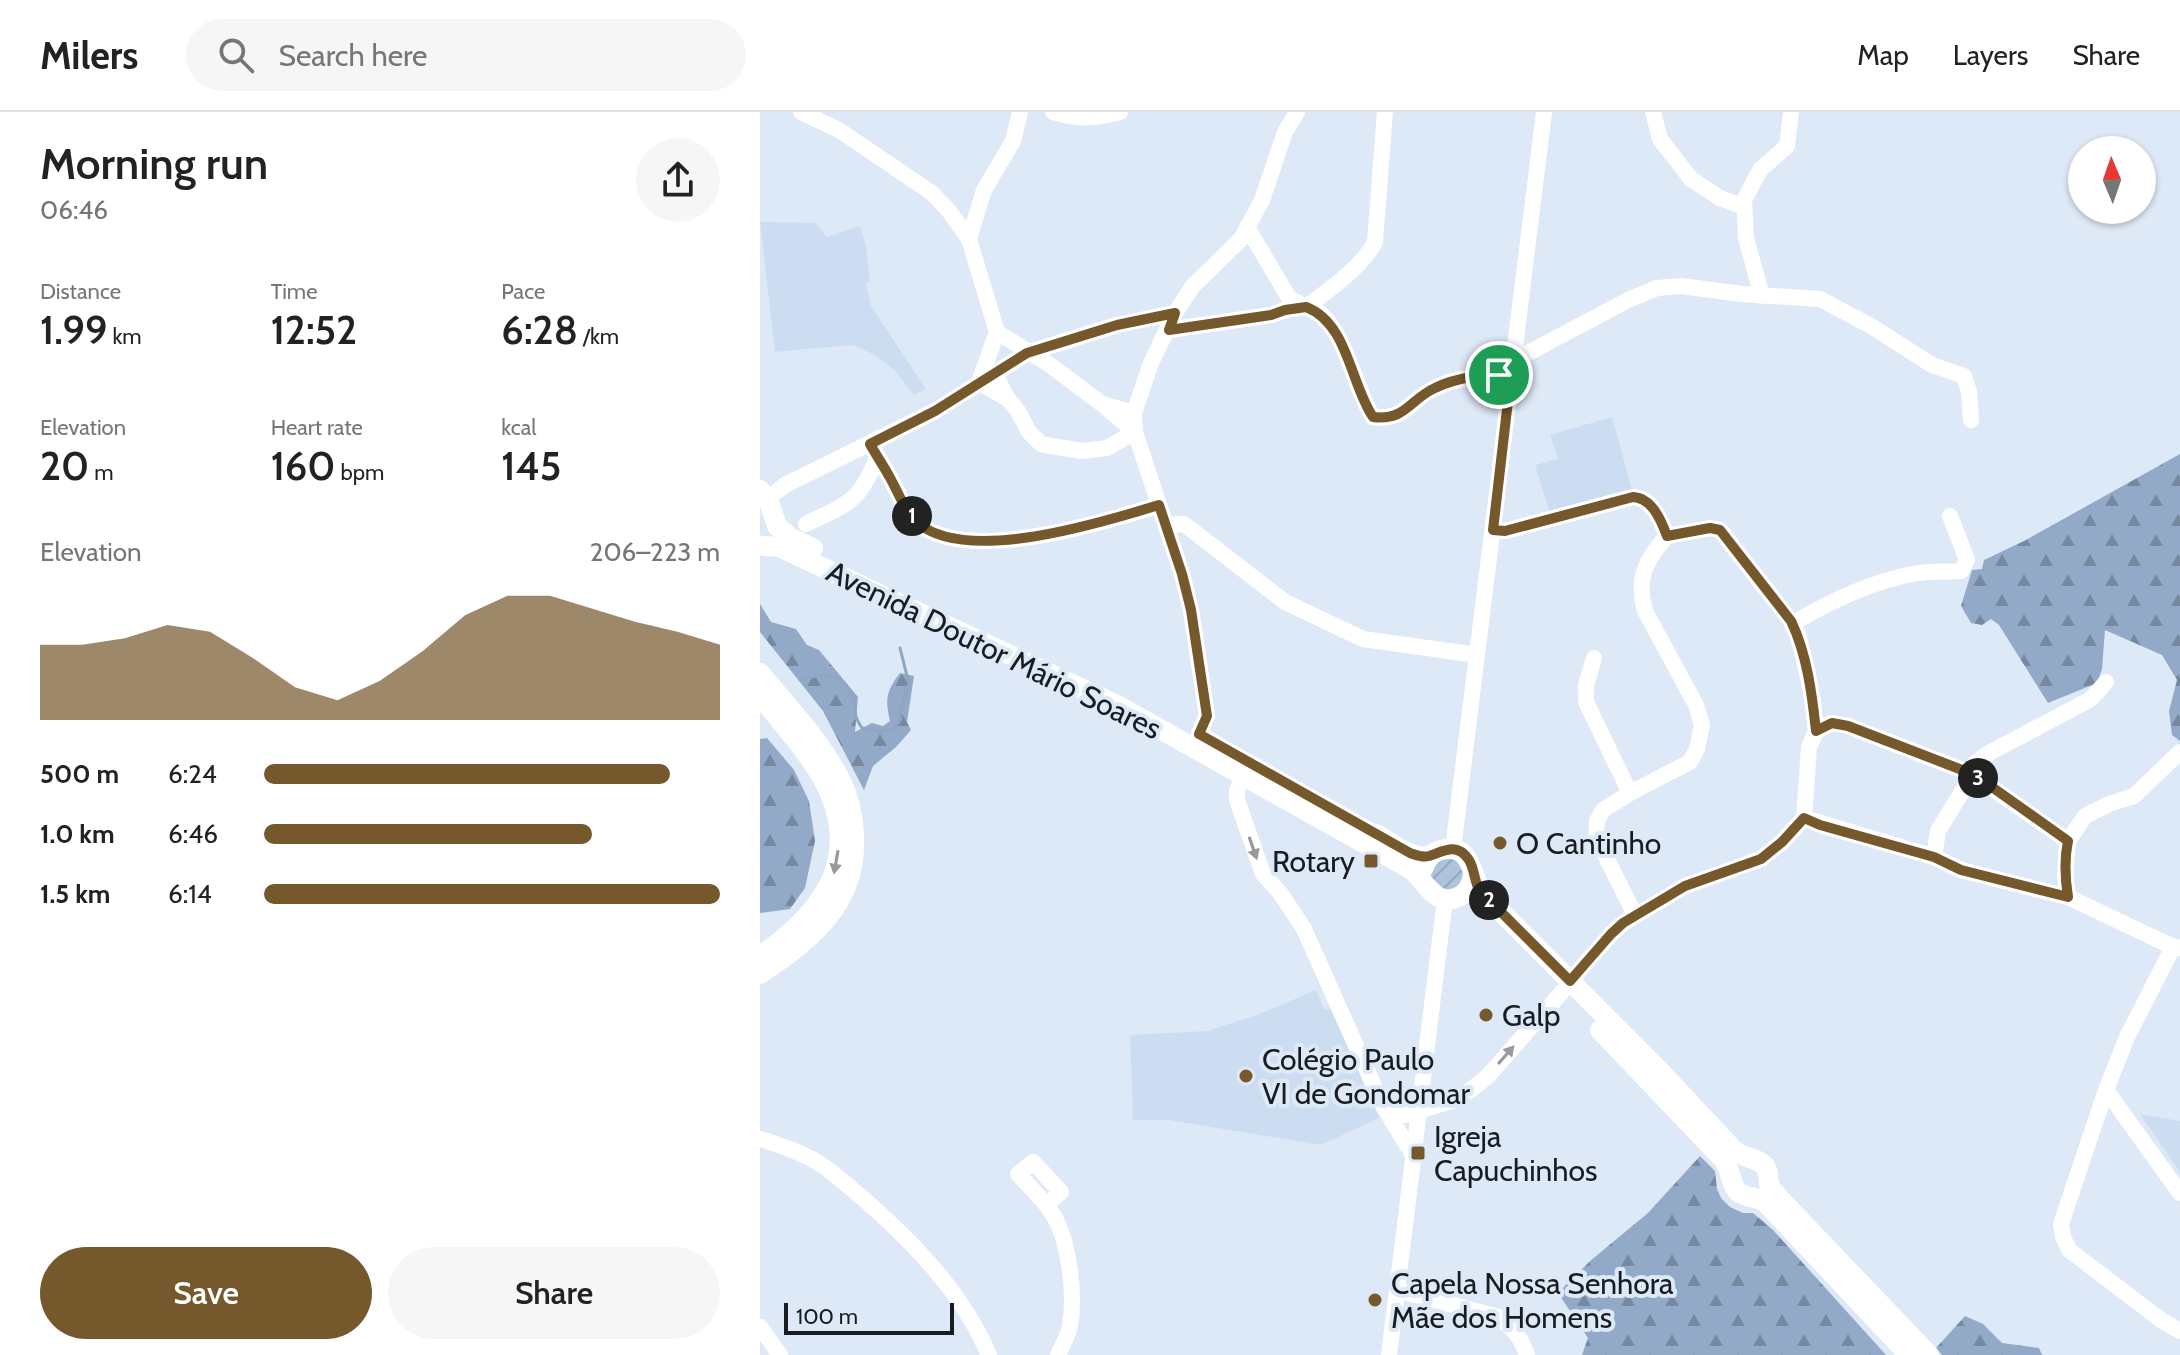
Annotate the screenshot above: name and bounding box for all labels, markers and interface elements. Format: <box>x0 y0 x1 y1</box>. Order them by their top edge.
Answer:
search box <box>186 19 746 91</box>
text: Milers <box>40 32 138 79</box>
icon: search <box>214 33 258 77</box>
text: Search here <box>278 37 427 74</box>
text: Map <box>1857 38 1909 72</box>
text: Layers <box>1953 38 2028 72</box>
text: Share <box>2072 38 2140 72</box>
north arrow <box>2068 136 2156 224</box>
map controls <box>2068 136 2156 224</box>
text: Morning run <box>40 137 268 190</box>
button: share <box>636 138 720 222</box>
text: 06:46 <box>40 194 108 226</box>
text: Distance <box>40 278 121 305</box>
text: Time <box>271 278 317 305</box>
text: Pace <box>501 278 545 305</box>
text: 1.99 <box>40 305 108 354</box>
text: 12:52 <box>271 305 357 354</box>
text: 6:28 <box>501 305 578 354</box>
text: km <box>108 323 142 350</box>
text: /km <box>578 323 619 350</box>
pin <box>1465 341 1533 409</box>
icon: arrive <box>1477 353 1521 397</box>
text: Elevation <box>40 414 126 441</box>
text: Heart rate <box>271 414 363 441</box>
text: kcal <box>501 414 536 441</box>
text: 20 <box>40 441 89 490</box>
text: 160 <box>271 441 335 490</box>
text: 145 <box>501 441 561 490</box>
text: m <box>89 459 113 486</box>
text: bpm <box>335 459 384 486</box>
pin: 1 <box>892 496 932 536</box>
text: 1 <box>908 502 916 529</box>
text: Elevation <box>40 536 142 568</box>
text: 206–223 m <box>590 536 720 568</box>
street label: Avenida Doutor Mário Soares <box>821 553 1167 747</box>
text: 500 m <box>40 758 119 790</box>
text: 6:24 <box>168 758 217 790</box>
pin: 3 <box>1958 758 1998 798</box>
text: 3 <box>1972 764 1984 791</box>
text: 1.0 km <box>40 818 115 850</box>
text: 6:46 <box>168 818 218 850</box>
place label: O Cantinho <box>1516 825 1661 862</box>
marker: O Cantinho <box>1491 834 1509 852</box>
one-way arrow <box>1248 837 1260 861</box>
place label: Rotary <box>1272 843 1355 880</box>
one-way arrow <box>829 849 842 874</box>
marker: Rotary <box>1362 852 1380 870</box>
text: 1.5 km <box>40 878 110 910</box>
text: 6:14 <box>168 878 212 910</box>
pin: 2 <box>1469 880 1509 920</box>
text: 2 <box>1483 886 1495 913</box>
place label: Galp <box>1502 997 1560 1034</box>
marker: Galp <box>1477 1006 1495 1024</box>
place label: Colégio Paulo VI de Gondomar <box>1262 1041 1471 1112</box>
one-way arrow <box>1497 1045 1515 1064</box>
marker: Colégio Paulo VI de Gondomar <box>1237 1067 1255 1085</box>
place label: Igreja Capuchinhos <box>1434 1118 1598 1189</box>
marker: Igreja Capuchinhos <box>1409 1144 1427 1162</box>
button: Save <box>40 1247 372 1339</box>
button: Share <box>388 1247 720 1339</box>
place label: Capela Nossa Senhora Mãe dos Homens <box>1391 1265 1674 1336</box>
marker: Capela Nossa Senhora Mãe dos Homens <box>1366 1291 1384 1309</box>
scale bar <box>784 1299 954 1335</box>
text: 100 m <box>796 1303 858 1330</box>

